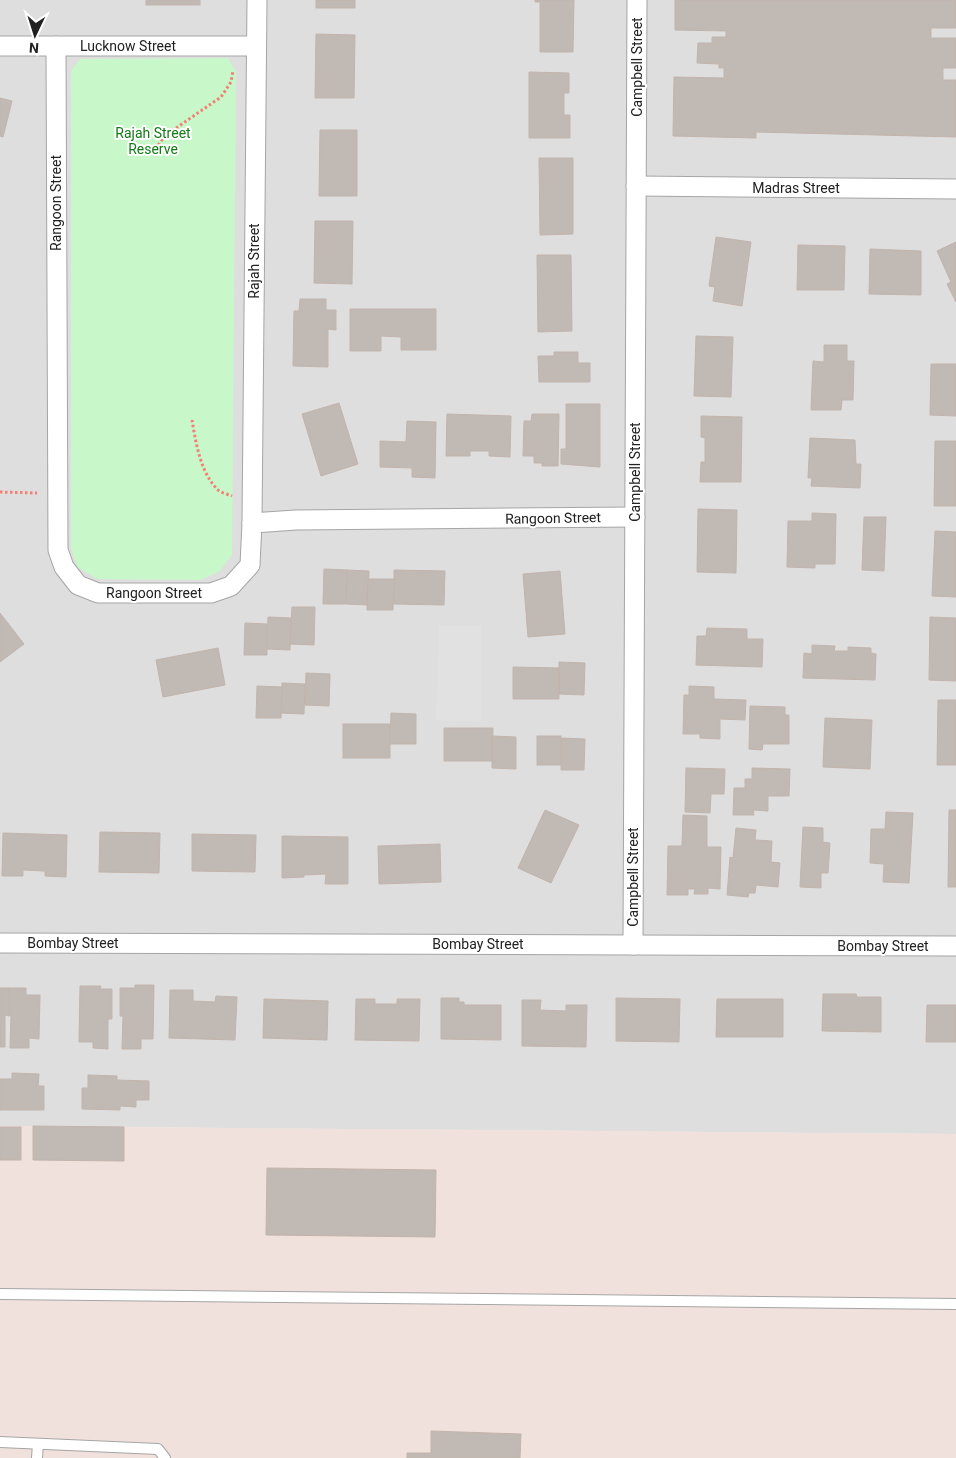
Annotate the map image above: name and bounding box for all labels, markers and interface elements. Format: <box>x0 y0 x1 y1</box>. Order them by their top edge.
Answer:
north arrow <box>10 10 60 60</box>
street label: Campbell Street <box>629 17 645 117</box>
street label: Lucknow Street <box>80 38 176 54</box>
text: N <box>29 40 40 56</box>
park label: Rajah Street Reserve <box>115 125 191 157</box>
street label: Rangoon Street <box>48 155 64 251</box>
street label: Madras Street <box>752 180 840 196</box>
street label: Rajah Street <box>246 223 262 299</box>
street label: Campbell Street <box>627 422 643 522</box>
street label: Rangoon Street <box>505 509 602 527</box>
street label: Rangoon Street <box>106 585 202 601</box>
street label: Campbell Street <box>625 827 641 927</box>
street label: Bombay Street <box>27 935 119 951</box>
street label: Bombay Street <box>432 936 524 952</box>
street label: Bombay Street <box>837 938 929 954</box>

